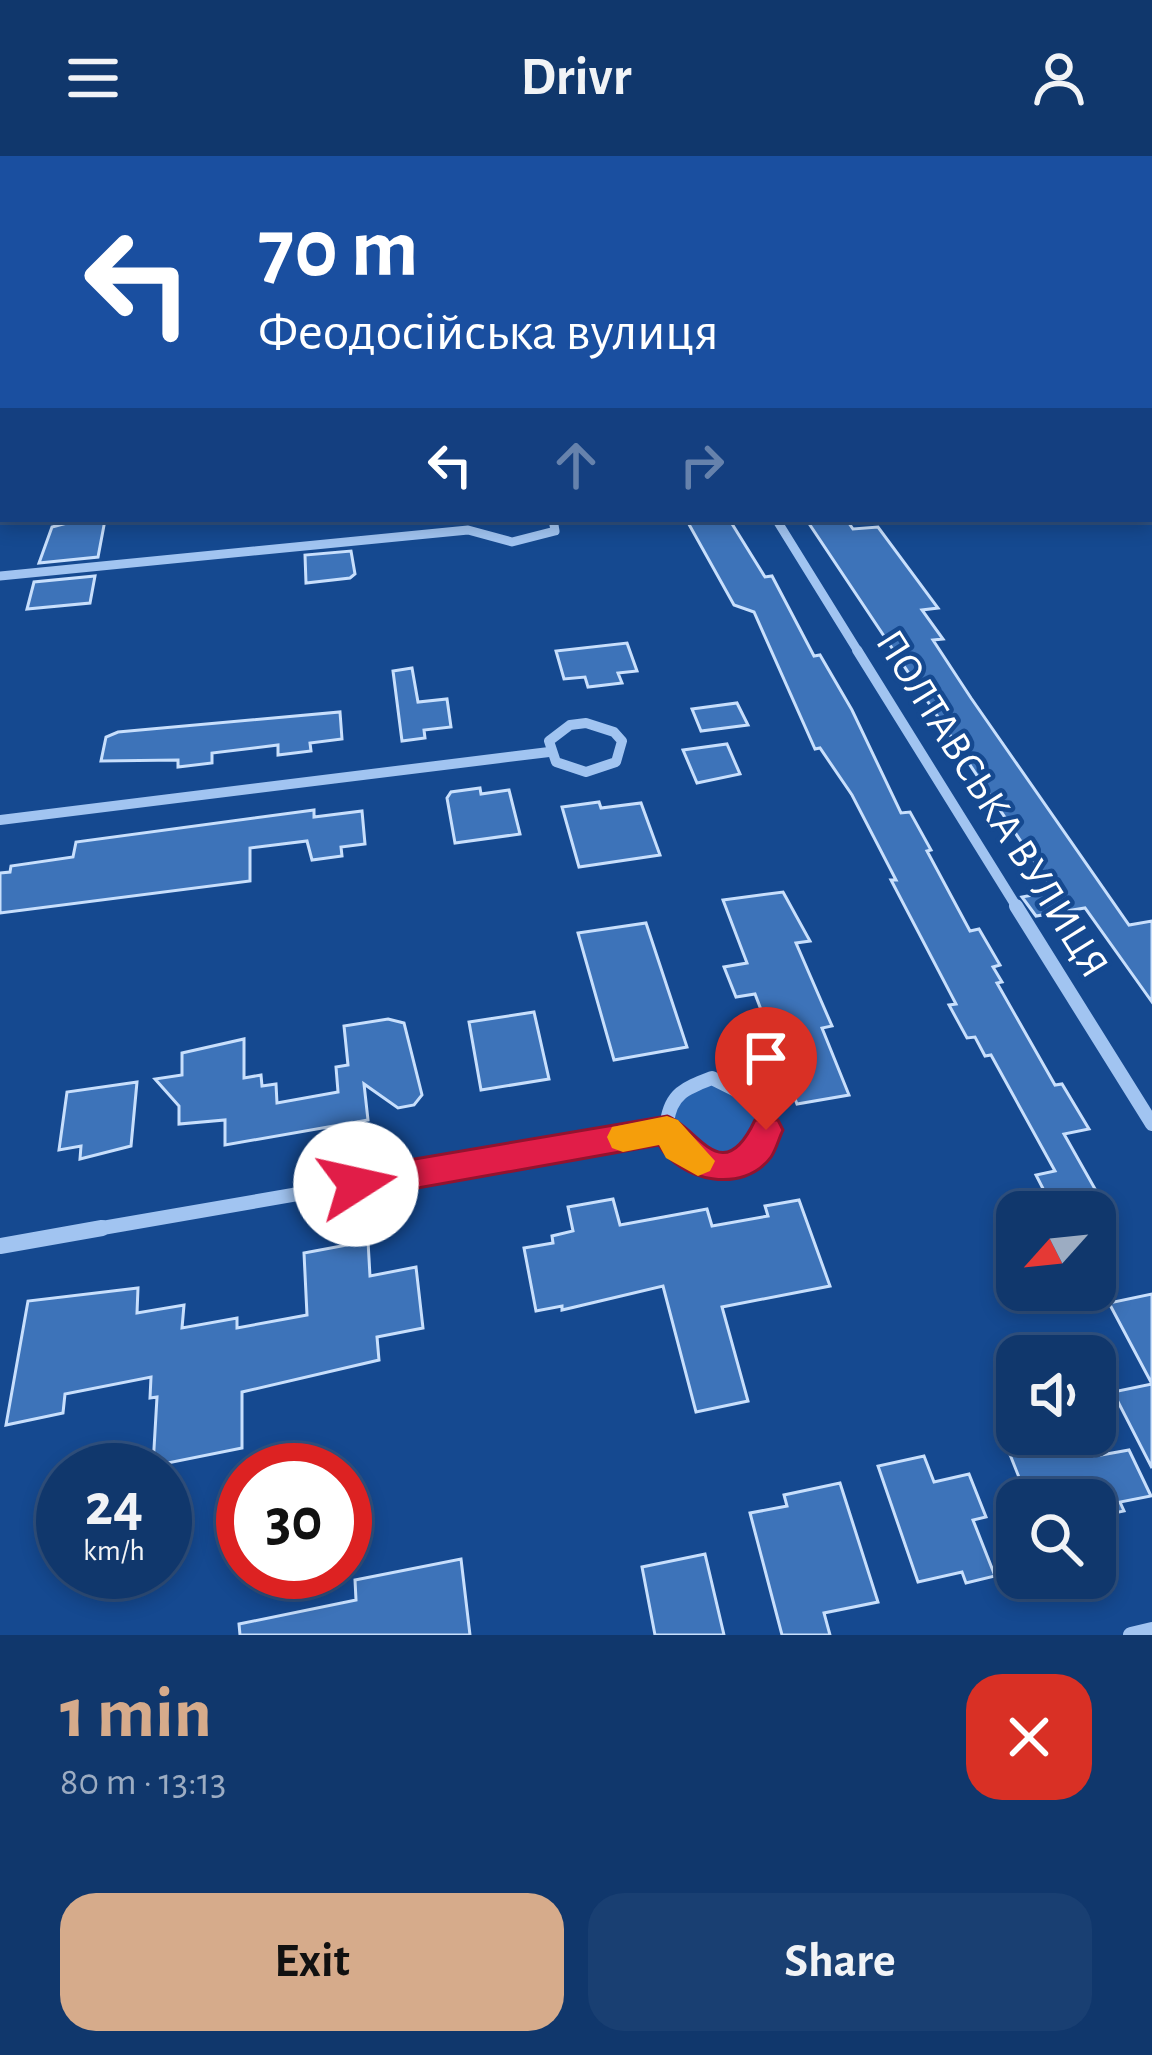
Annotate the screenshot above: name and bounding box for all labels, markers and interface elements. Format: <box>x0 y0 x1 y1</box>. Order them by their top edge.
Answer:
icon: menu <box>60 45 126 111</box>
icon: person <box>1026 45 1092 111</box>
text: Drivr <box>521 51 631 105</box>
icon: left <box>60 204 216 360</box>
text: 70 m <box>258 208 419 292</box>
text: Феодосійська вулиця <box>258 306 719 360</box>
icon: left <box>417 432 483 498</box>
icon: ahead <box>543 432 609 498</box>
icon: right <box>669 432 735 498</box>
street label: ПОЛТАВСЬКА ВУЛИЦЯ <box>868 623 1116 985</box>
pin <box>715 1007 817 1130</box>
icon: arrive <box>733 1025 799 1091</box>
position arrow <box>293 1121 419 1247</box>
north arrow <box>996 1191 1116 1311</box>
map controls <box>996 1191 1116 1599</box>
button: sound <box>996 1335 1116 1455</box>
speed limit sign: 30 <box>216 1443 372 1599</box>
text: 24 <box>85 1476 143 1536</box>
button: search <box>996 1479 1116 1599</box>
text: km/h <box>83 1536 145 1566</box>
button: close <box>966 1674 1092 1800</box>
text: 1 min <box>60 1678 212 1750</box>
text: 80 m · 13:13 <box>60 1763 226 1802</box>
button: Exit <box>60 1893 564 2031</box>
button: Share <box>588 1893 1092 2031</box>

